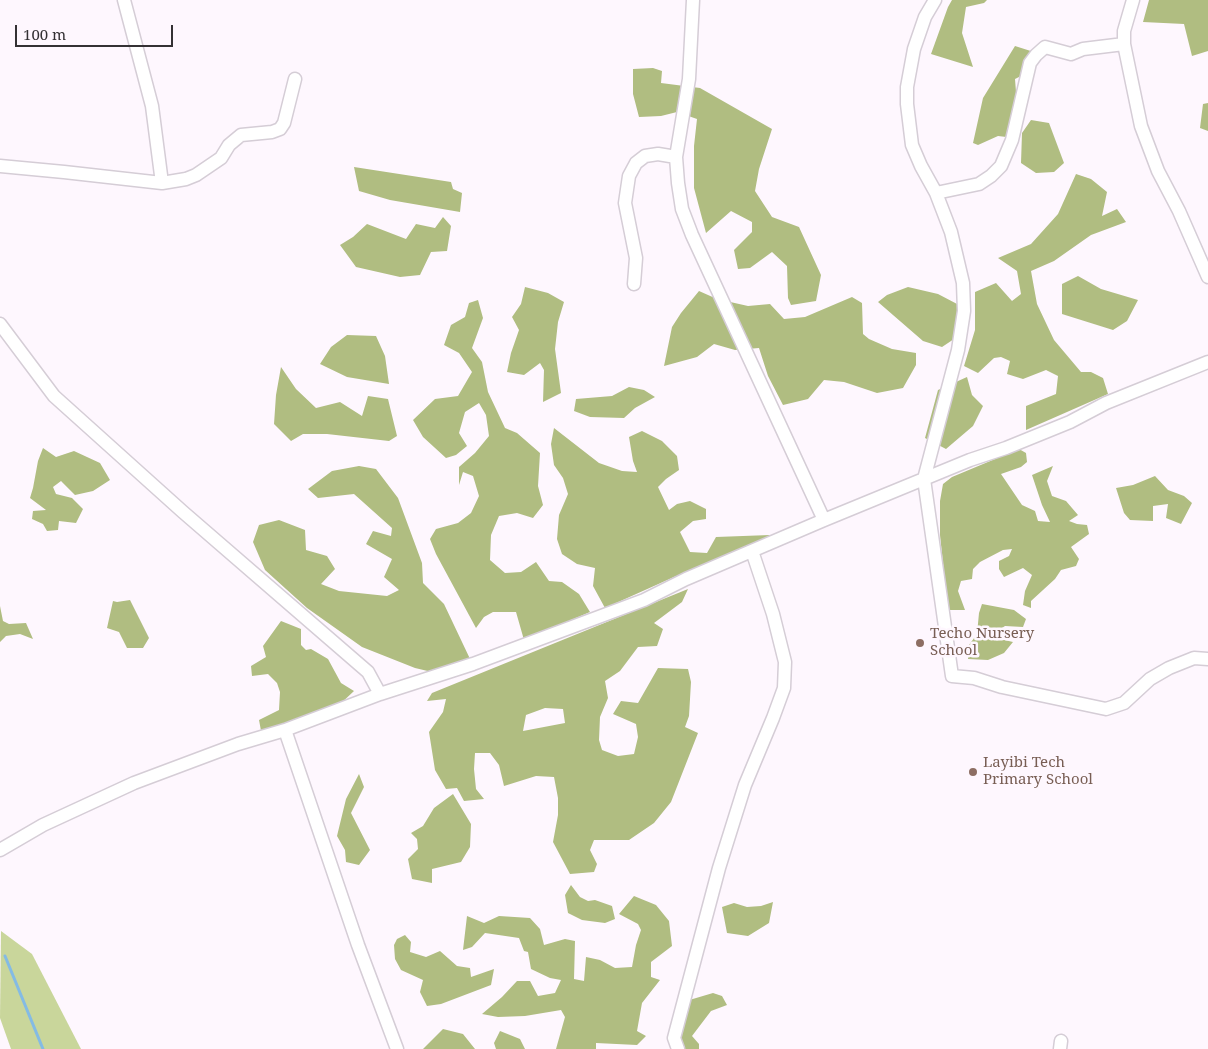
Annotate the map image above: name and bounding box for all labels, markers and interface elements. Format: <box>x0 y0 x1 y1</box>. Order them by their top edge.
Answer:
scale bar <box>18 15 175 47</box>
text: 100 m <box>23 24 66 44</box>
place label: Techo Nursery School <box>930 625 1034 660</box>
marker: Techo Nursery School <box>914 637 926 649</box>
place label: Layibi Tech Primary School <box>983 754 1093 789</box>
marker: Layibi Tech Primary School <box>967 766 979 778</box>

